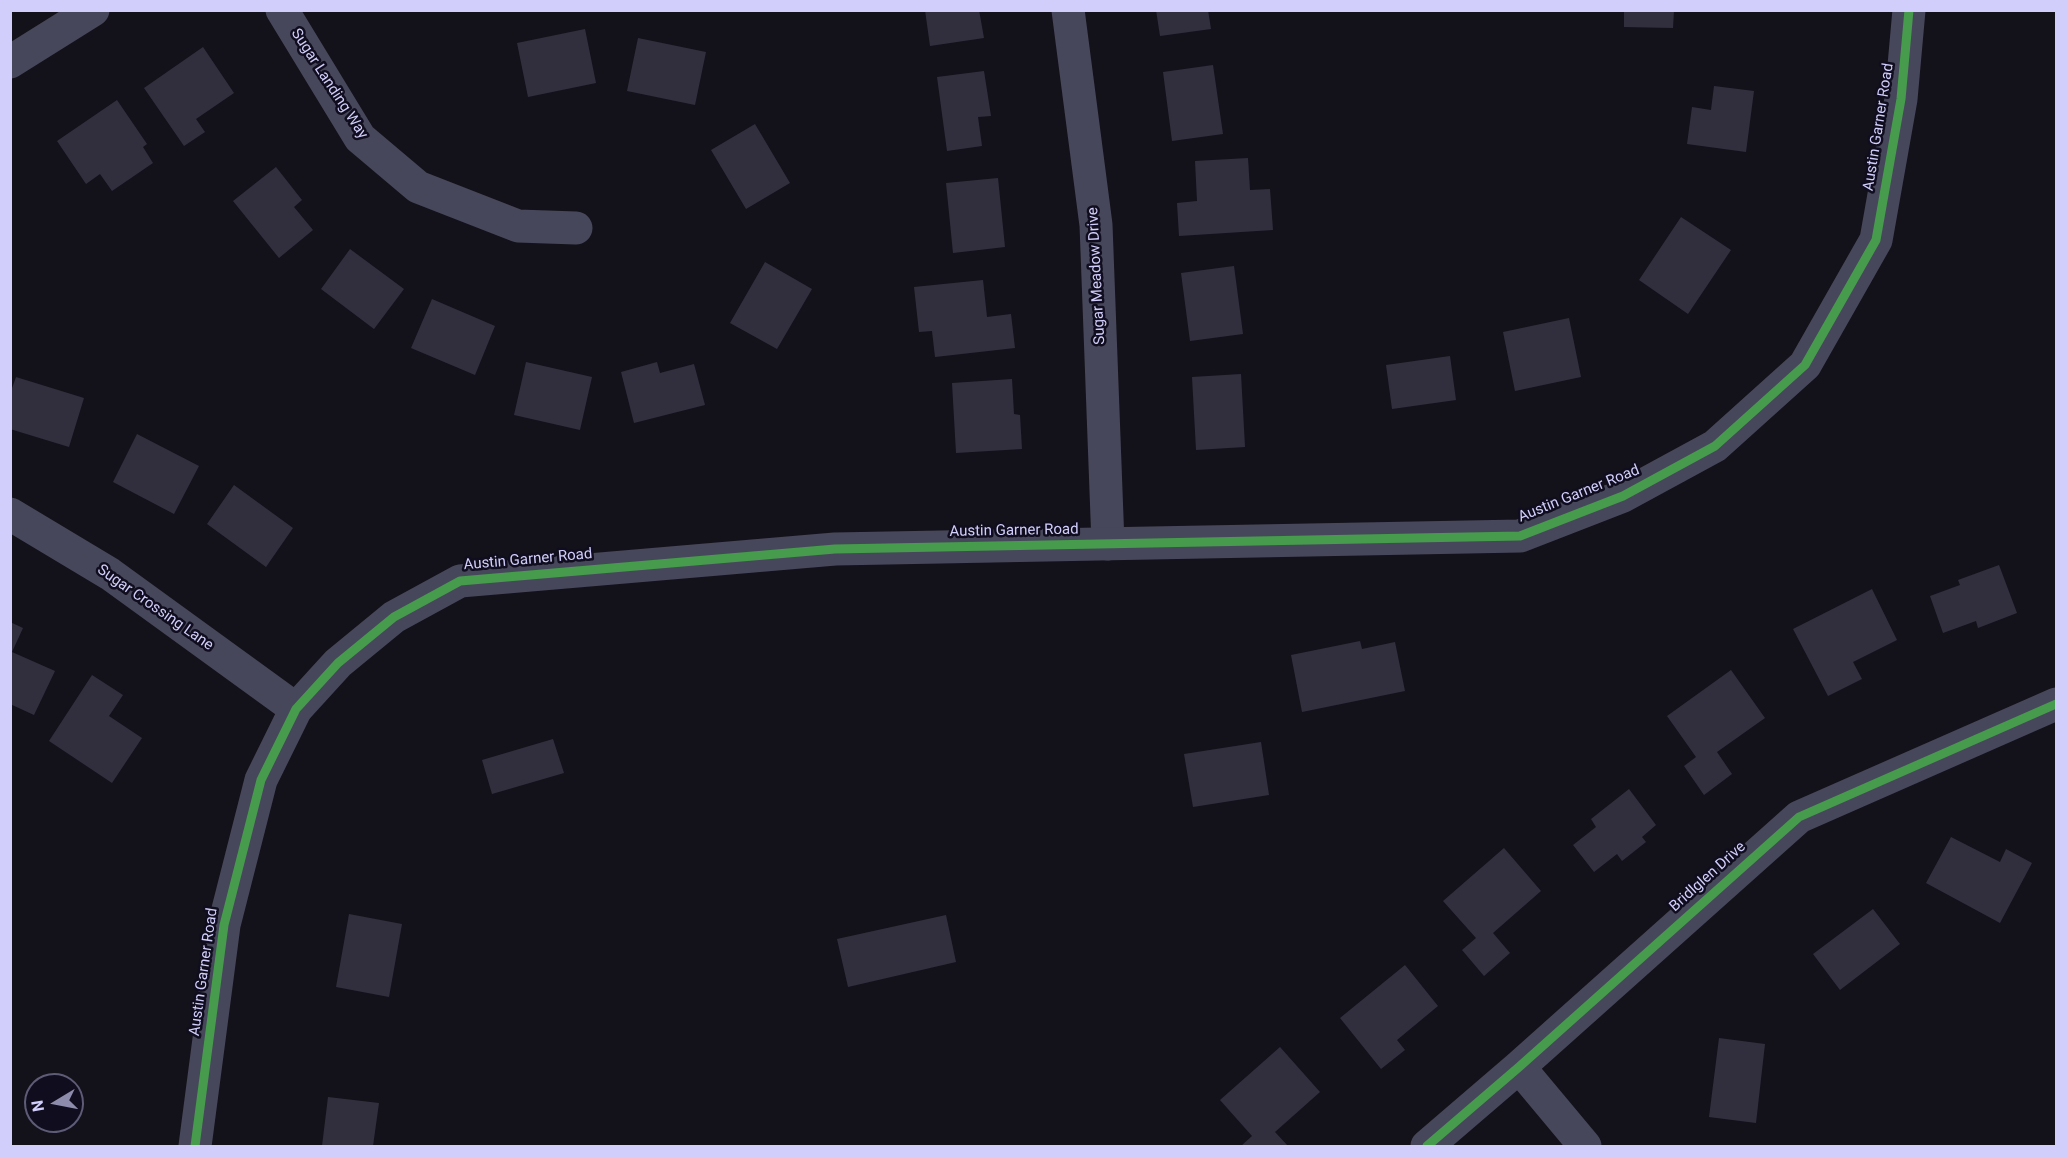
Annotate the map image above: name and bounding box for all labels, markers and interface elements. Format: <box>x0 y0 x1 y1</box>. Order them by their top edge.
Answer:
street label: Sugar Landing Way <box>287 25 371 143</box>
street label: Austin Garner Road <box>1860 62 1898 192</box>
street label: Sugar Meadow Drive <box>1084 207 1110 345</box>
street label: Austin Garner Road <box>1516 461 1642 527</box>
street label: Austin Garner Road <box>949 521 1079 541</box>
street label: Austin Garner Road <box>463 545 593 575</box>
street label: Sugar Crossing Lane <box>93 561 217 655</box>
street label: Bridlglen Drive <box>1666 838 1750 916</box>
street label: Austin Garner Road <box>186 907 222 1037</box>
north arrow <box>24 1073 84 1133</box>
text: N <box>27 1099 48 1113</box>

